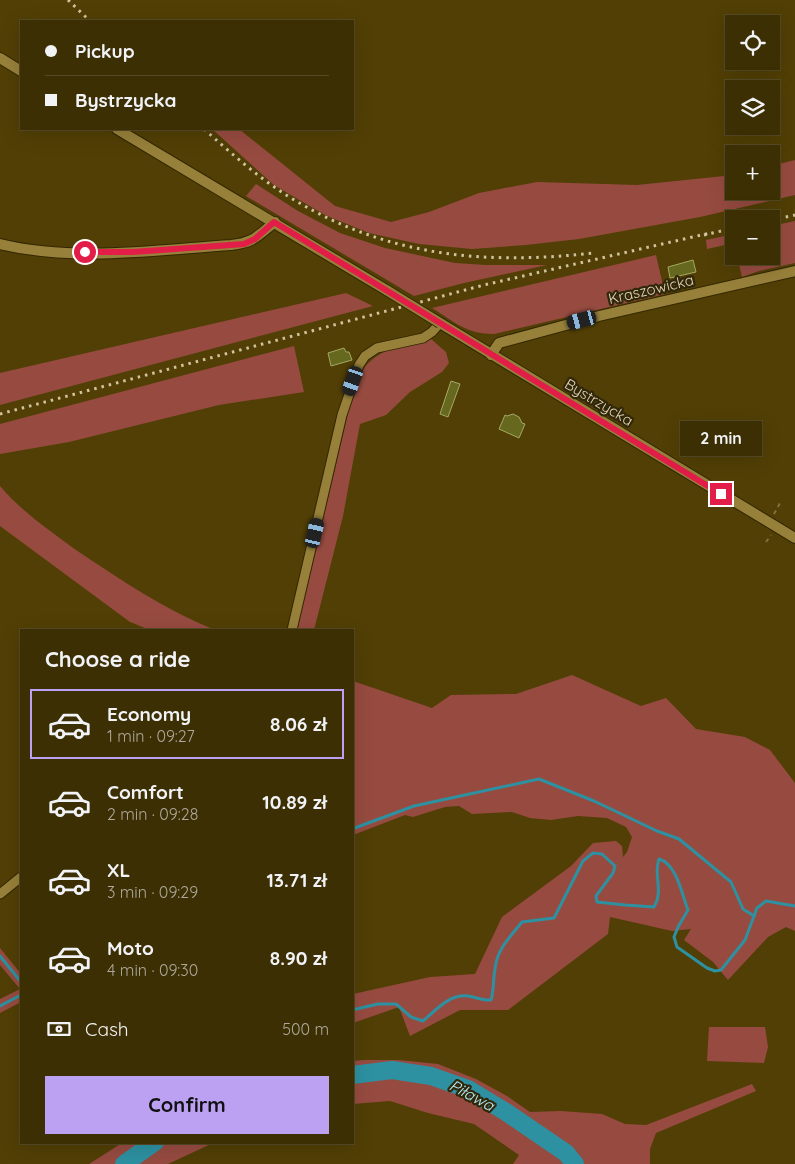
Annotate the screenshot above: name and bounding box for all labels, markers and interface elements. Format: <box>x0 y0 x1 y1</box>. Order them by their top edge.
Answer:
map controls <box>725 15 780 265</box>
button: locate <box>725 15 780 70</box>
text: Pickup <box>75 39 135 63</box>
button: layers <box>725 80 780 135</box>
text: Bystrzycka <box>75 88 176 112</box>
button: + <box>725 145 780 200</box>
button: − <box>725 210 780 265</box>
route start <box>74 241 96 263</box>
street label: Kraszowicka <box>606 270 696 308</box>
car <box>565 309 598 331</box>
car <box>341 364 364 398</box>
street label: Bystrzycka <box>561 374 637 430</box>
callout: 2 min <box>680 422 762 456</box>
text: 2 min <box>700 428 742 448</box>
route end <box>710 483 732 505</box>
car <box>304 517 325 549</box>
text: Choose a ride <box>45 645 190 673</box>
icon: car <box>47 702 92 747</box>
text: Economy <box>107 702 191 726</box>
text: 8.06 zł <box>270 712 327 736</box>
text: 1 min · 09:27 <box>107 726 195 746</box>
icon: car <box>47 780 92 825</box>
text: Comfort <box>107 780 184 804</box>
text: 10.89 zł <box>262 790 327 814</box>
text: 2 min · 09:28 <box>107 804 198 824</box>
icon: car <box>47 858 92 903</box>
text: XL <box>107 858 130 882</box>
text: 13.71 zł <box>266 868 327 892</box>
text: 3 min · 09:29 <box>107 882 198 902</box>
icon: car <box>47 936 92 981</box>
text: Moto <box>107 936 154 960</box>
text: 8.90 zł <box>270 946 327 970</box>
text: 4 min · 09:30 <box>107 960 198 980</box>
icon: cash <box>45 1015 73 1043</box>
text: Cash <box>85 1017 129 1041</box>
text: 500 m <box>282 1019 329 1039</box>
water label: Piława <box>446 1075 499 1116</box>
button: Confirm <box>45 1076 329 1134</box>

